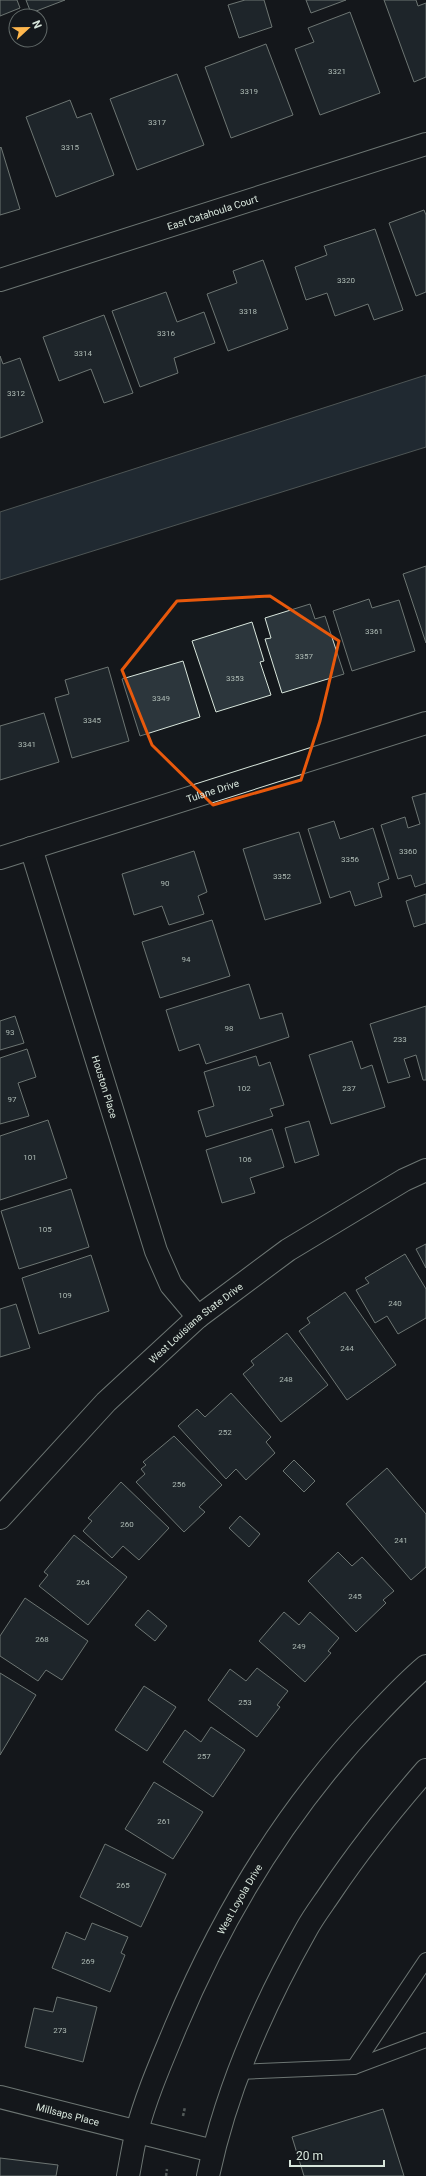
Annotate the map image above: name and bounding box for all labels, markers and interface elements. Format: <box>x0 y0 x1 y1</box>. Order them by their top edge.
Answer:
north arrow <box>8 8 48 48</box>
text: N <box>29 18 44 31</box>
house number: 3321 <box>328 67 346 76</box>
house number: 3319 <box>240 87 258 96</box>
house number: 3317 <box>148 118 166 127</box>
house number: 3315 <box>61 143 79 152</box>
street label: East Catahoula Court <box>166 193 259 232</box>
house number: 3320 <box>337 276 355 285</box>
house number: 3318 <box>239 307 257 316</box>
house number: 3316 <box>157 329 175 338</box>
house number: 3314 <box>74 349 92 358</box>
house number: 3312 <box>7 389 25 398</box>
house number: 3361 <box>365 627 383 636</box>
house number: 3357 <box>295 652 313 661</box>
house number: 3353 <box>226 674 244 683</box>
house number: 3349 <box>152 694 170 703</box>
house number: 3345 <box>83 716 101 725</box>
house number: 3341 <box>18 740 36 749</box>
street label: Tulane Drive <box>185 778 240 805</box>
house number: 3360 <box>399 847 417 856</box>
house number: 3356 <box>341 855 359 864</box>
house number: 3352 <box>273 872 291 881</box>
house number: 90 <box>161 879 170 888</box>
house number: 94 <box>182 955 191 964</box>
house number: 98 <box>225 1024 234 1033</box>
house number: 93 <box>6 1028 15 1037</box>
house number: 233 <box>393 1035 407 1044</box>
street label: Houston Place <box>90 1054 119 1120</box>
house number: 102 <box>237 1084 251 1093</box>
house number: 237 <box>342 1084 356 1093</box>
house number: 97 <box>8 1095 17 1104</box>
house number: 101 <box>23 1153 37 1162</box>
house number: 106 <box>238 1155 252 1164</box>
house number: 105 <box>38 1225 52 1234</box>
street label: West Louisiana State Drive <box>147 1281 245 1365</box>
house number: 109 <box>58 1291 72 1300</box>
house number: 240 <box>388 1299 402 1308</box>
house number: 244 <box>340 1344 354 1353</box>
house number: 248 <box>279 1375 293 1384</box>
house number: 252 <box>218 1428 232 1437</box>
house number: 256 <box>172 1480 186 1489</box>
house number: 260 <box>120 1520 134 1529</box>
house number: 241 <box>394 1536 408 1545</box>
house number: 264 <box>76 1578 90 1587</box>
house number: 245 <box>348 1592 362 1601</box>
house number: 268 <box>35 1635 49 1644</box>
house number: 249 <box>292 1642 306 1651</box>
house number: 253 <box>238 1698 252 1707</box>
house number: 257 <box>197 1752 211 1761</box>
house number: 261 <box>157 1817 171 1826</box>
street label: West Loyola Drive <box>215 1862 264 1936</box>
house number: 265 <box>116 1881 130 1890</box>
house number: 269 <box>81 1957 95 1966</box>
house number: 273 <box>53 2026 67 2035</box>
street label: Millsaps Place <box>35 2101 100 2128</box>
scale bar <box>290 2142 384 2168</box>
text: 20 m <box>296 2149 323 2163</box>

